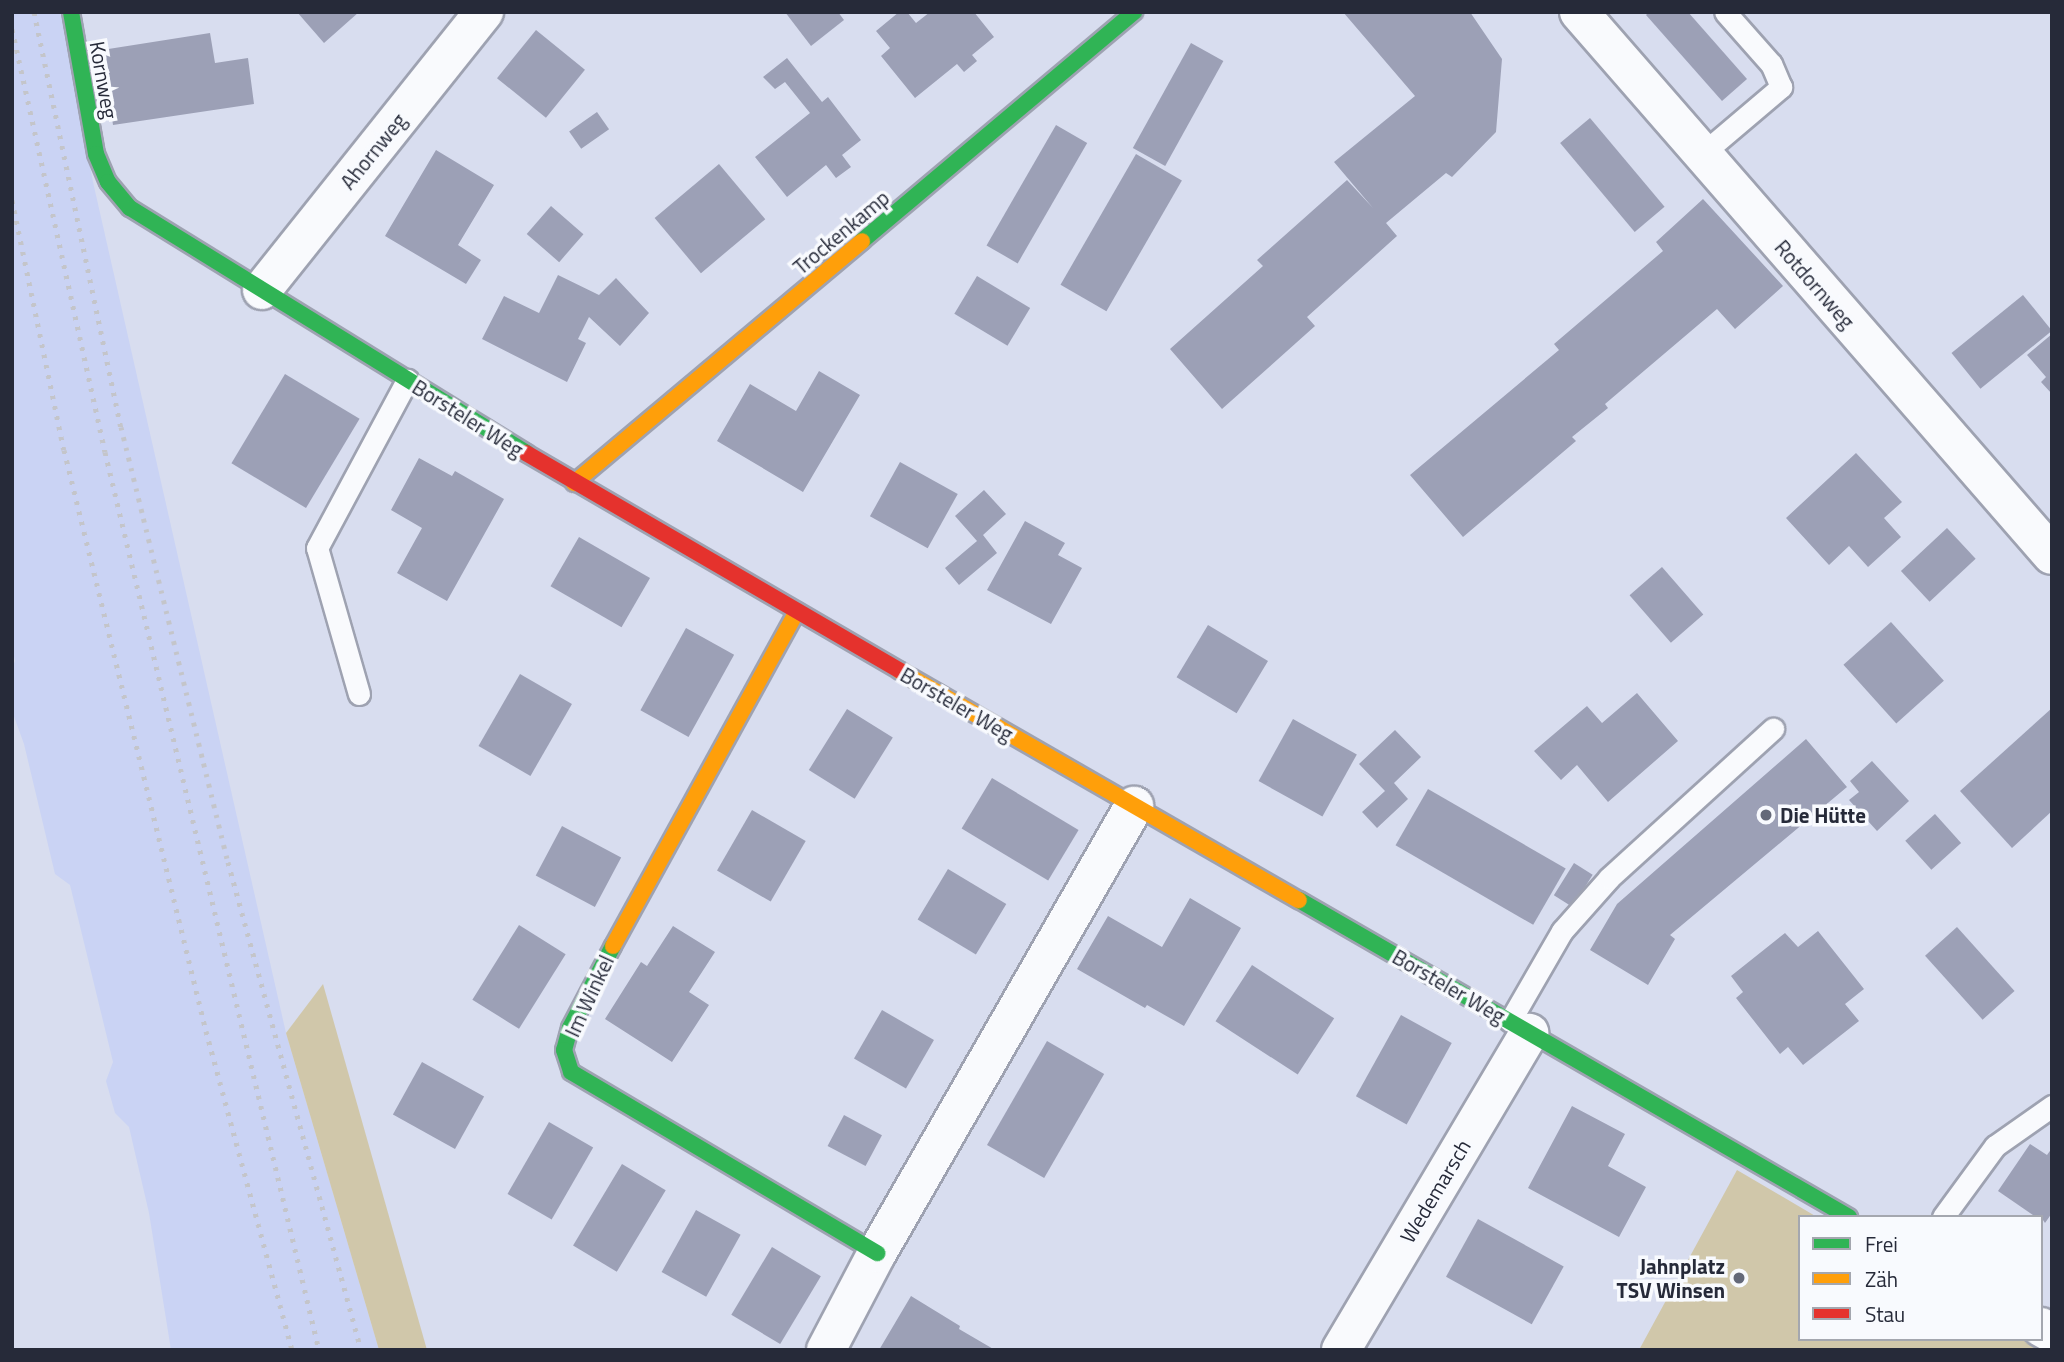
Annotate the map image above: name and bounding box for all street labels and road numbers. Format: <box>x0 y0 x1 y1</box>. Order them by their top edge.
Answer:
street label: Kornweg <box>85 39 123 121</box>
street label: Ahornweg <box>335 108 411 194</box>
street label: Trockenkamp <box>788 185 894 279</box>
street label: Rotdornweg <box>1770 235 1860 333</box>
street label: Borsteler Weg <box>408 374 528 462</box>
street label: Borsteler Weg <box>896 662 1018 746</box>
street label: Borsteler Weg <box>1388 944 1510 1028</box>
street label: Im Winkel <box>559 951 619 1041</box>
street label: Wedemarsch <box>1394 1135 1476 1247</box>

